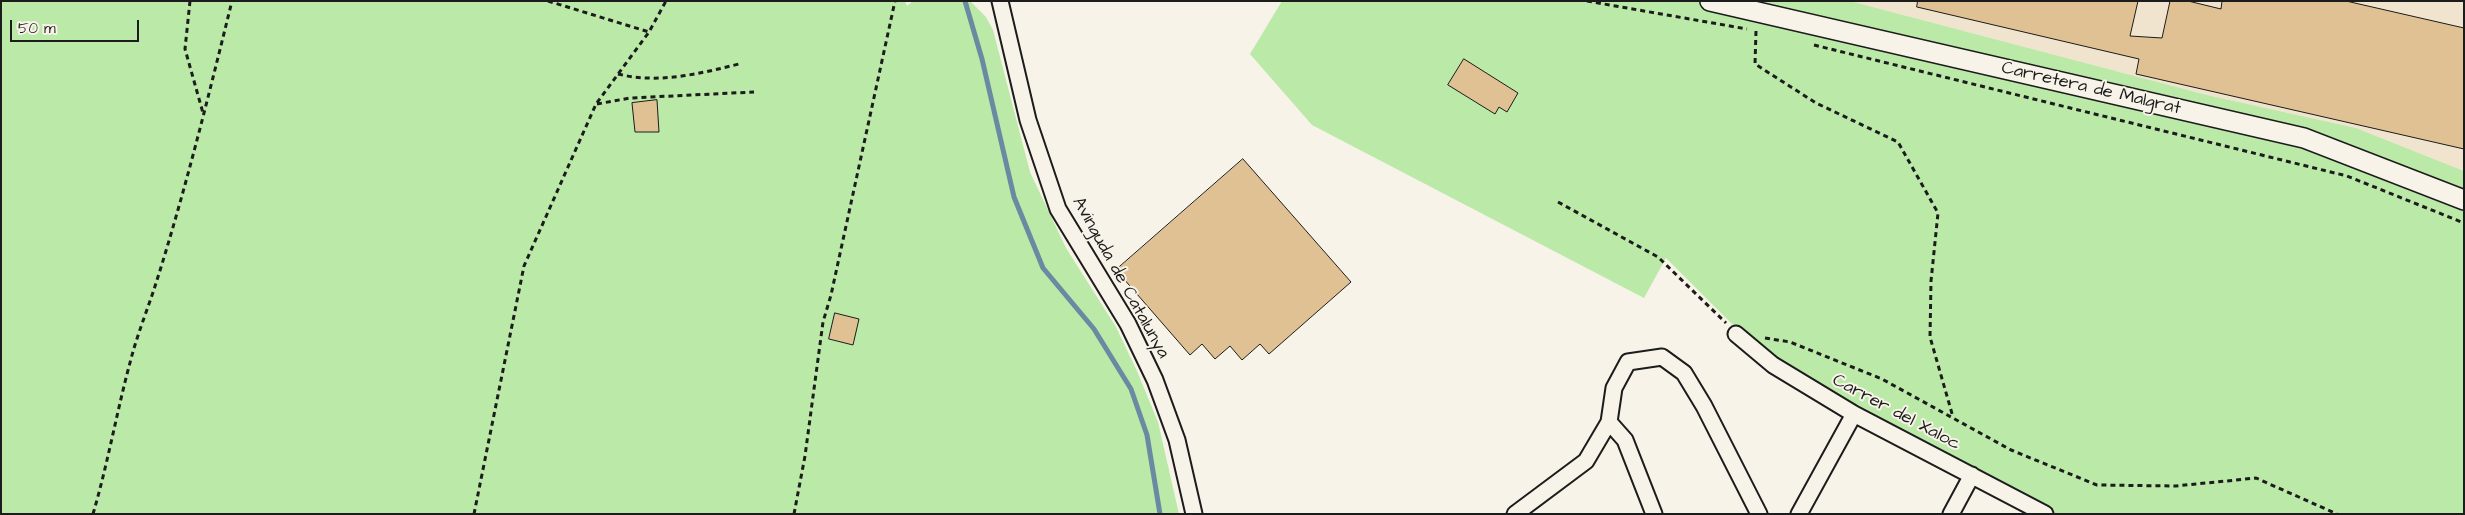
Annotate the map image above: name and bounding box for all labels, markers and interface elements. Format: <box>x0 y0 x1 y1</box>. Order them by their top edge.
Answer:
scale bar <box>12 10 141 42</box>
text: 50 m <box>18 18 56 39</box>
street label: Carretera de Malgrat <box>1999 58 2183 120</box>
street label: Avinguda de Catalunya <box>1067 194 1173 362</box>
street label: Carrer del Xaloc <box>1828 370 1964 456</box>

